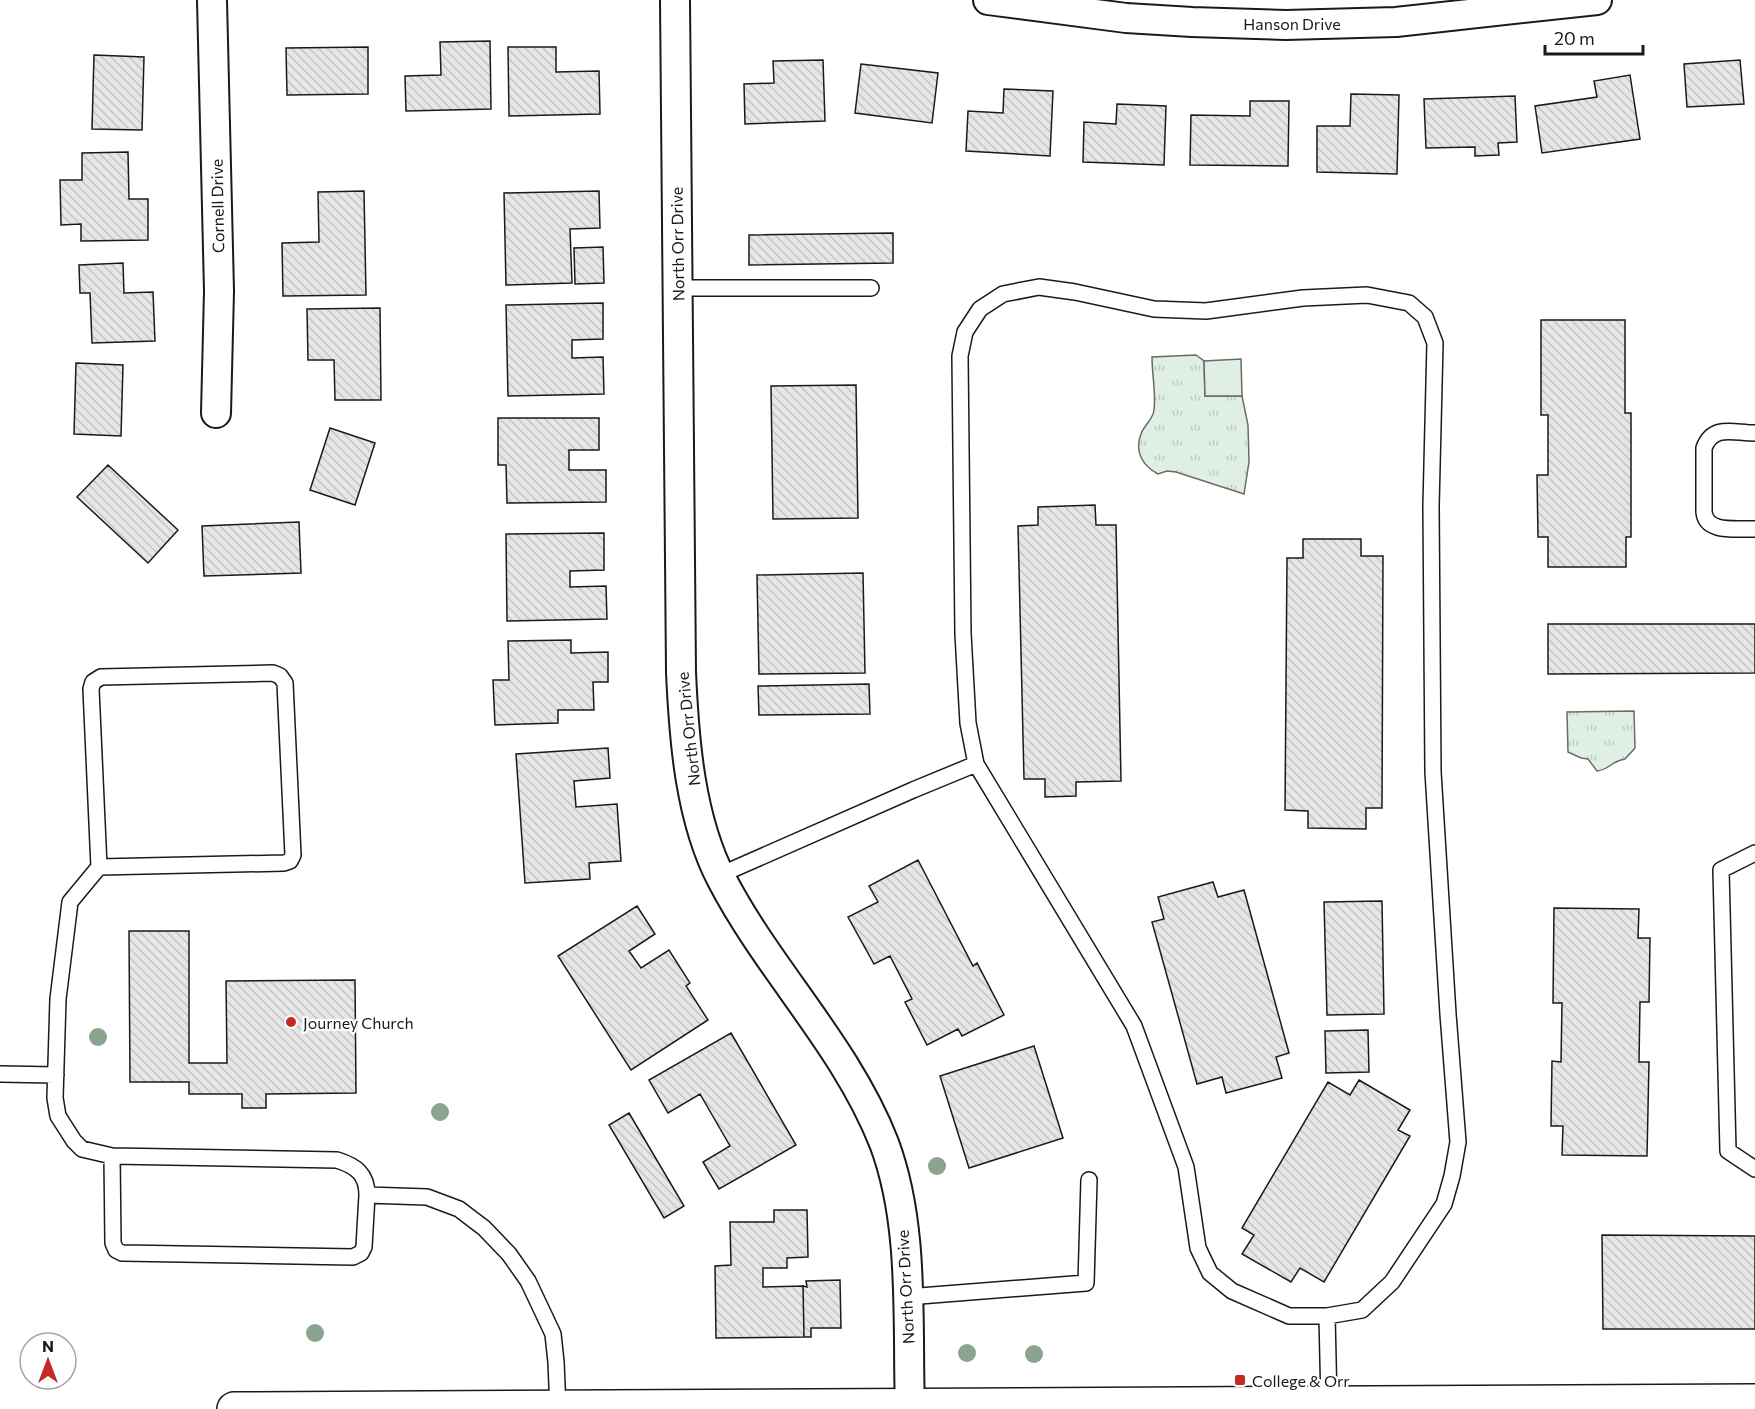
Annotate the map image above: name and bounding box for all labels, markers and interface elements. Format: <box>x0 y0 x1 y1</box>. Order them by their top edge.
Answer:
street label: Hanson Drive <box>1243 14 1341 33</box>
scale bar <box>1545 18 1642 56</box>
text: 20 m <box>1554 27 1595 49</box>
street label: Cornell Drive <box>207 159 227 253</box>
street label: North Orr Drive <box>667 187 687 301</box>
street label: North Orr Drive <box>673 671 703 787</box>
place label: Journey Church <box>303 1013 414 1032</box>
marker: Journey Church <box>284 1015 298 1029</box>
street label: North Orr Drive <box>893 1229 917 1345</box>
north arrow <box>18 1331 78 1391</box>
text: N <box>42 1336 54 1355</box>
place label: College & Orr <box>1252 1371 1350 1390</box>
marker: College & Orr <box>1233 1373 1247 1387</box>

